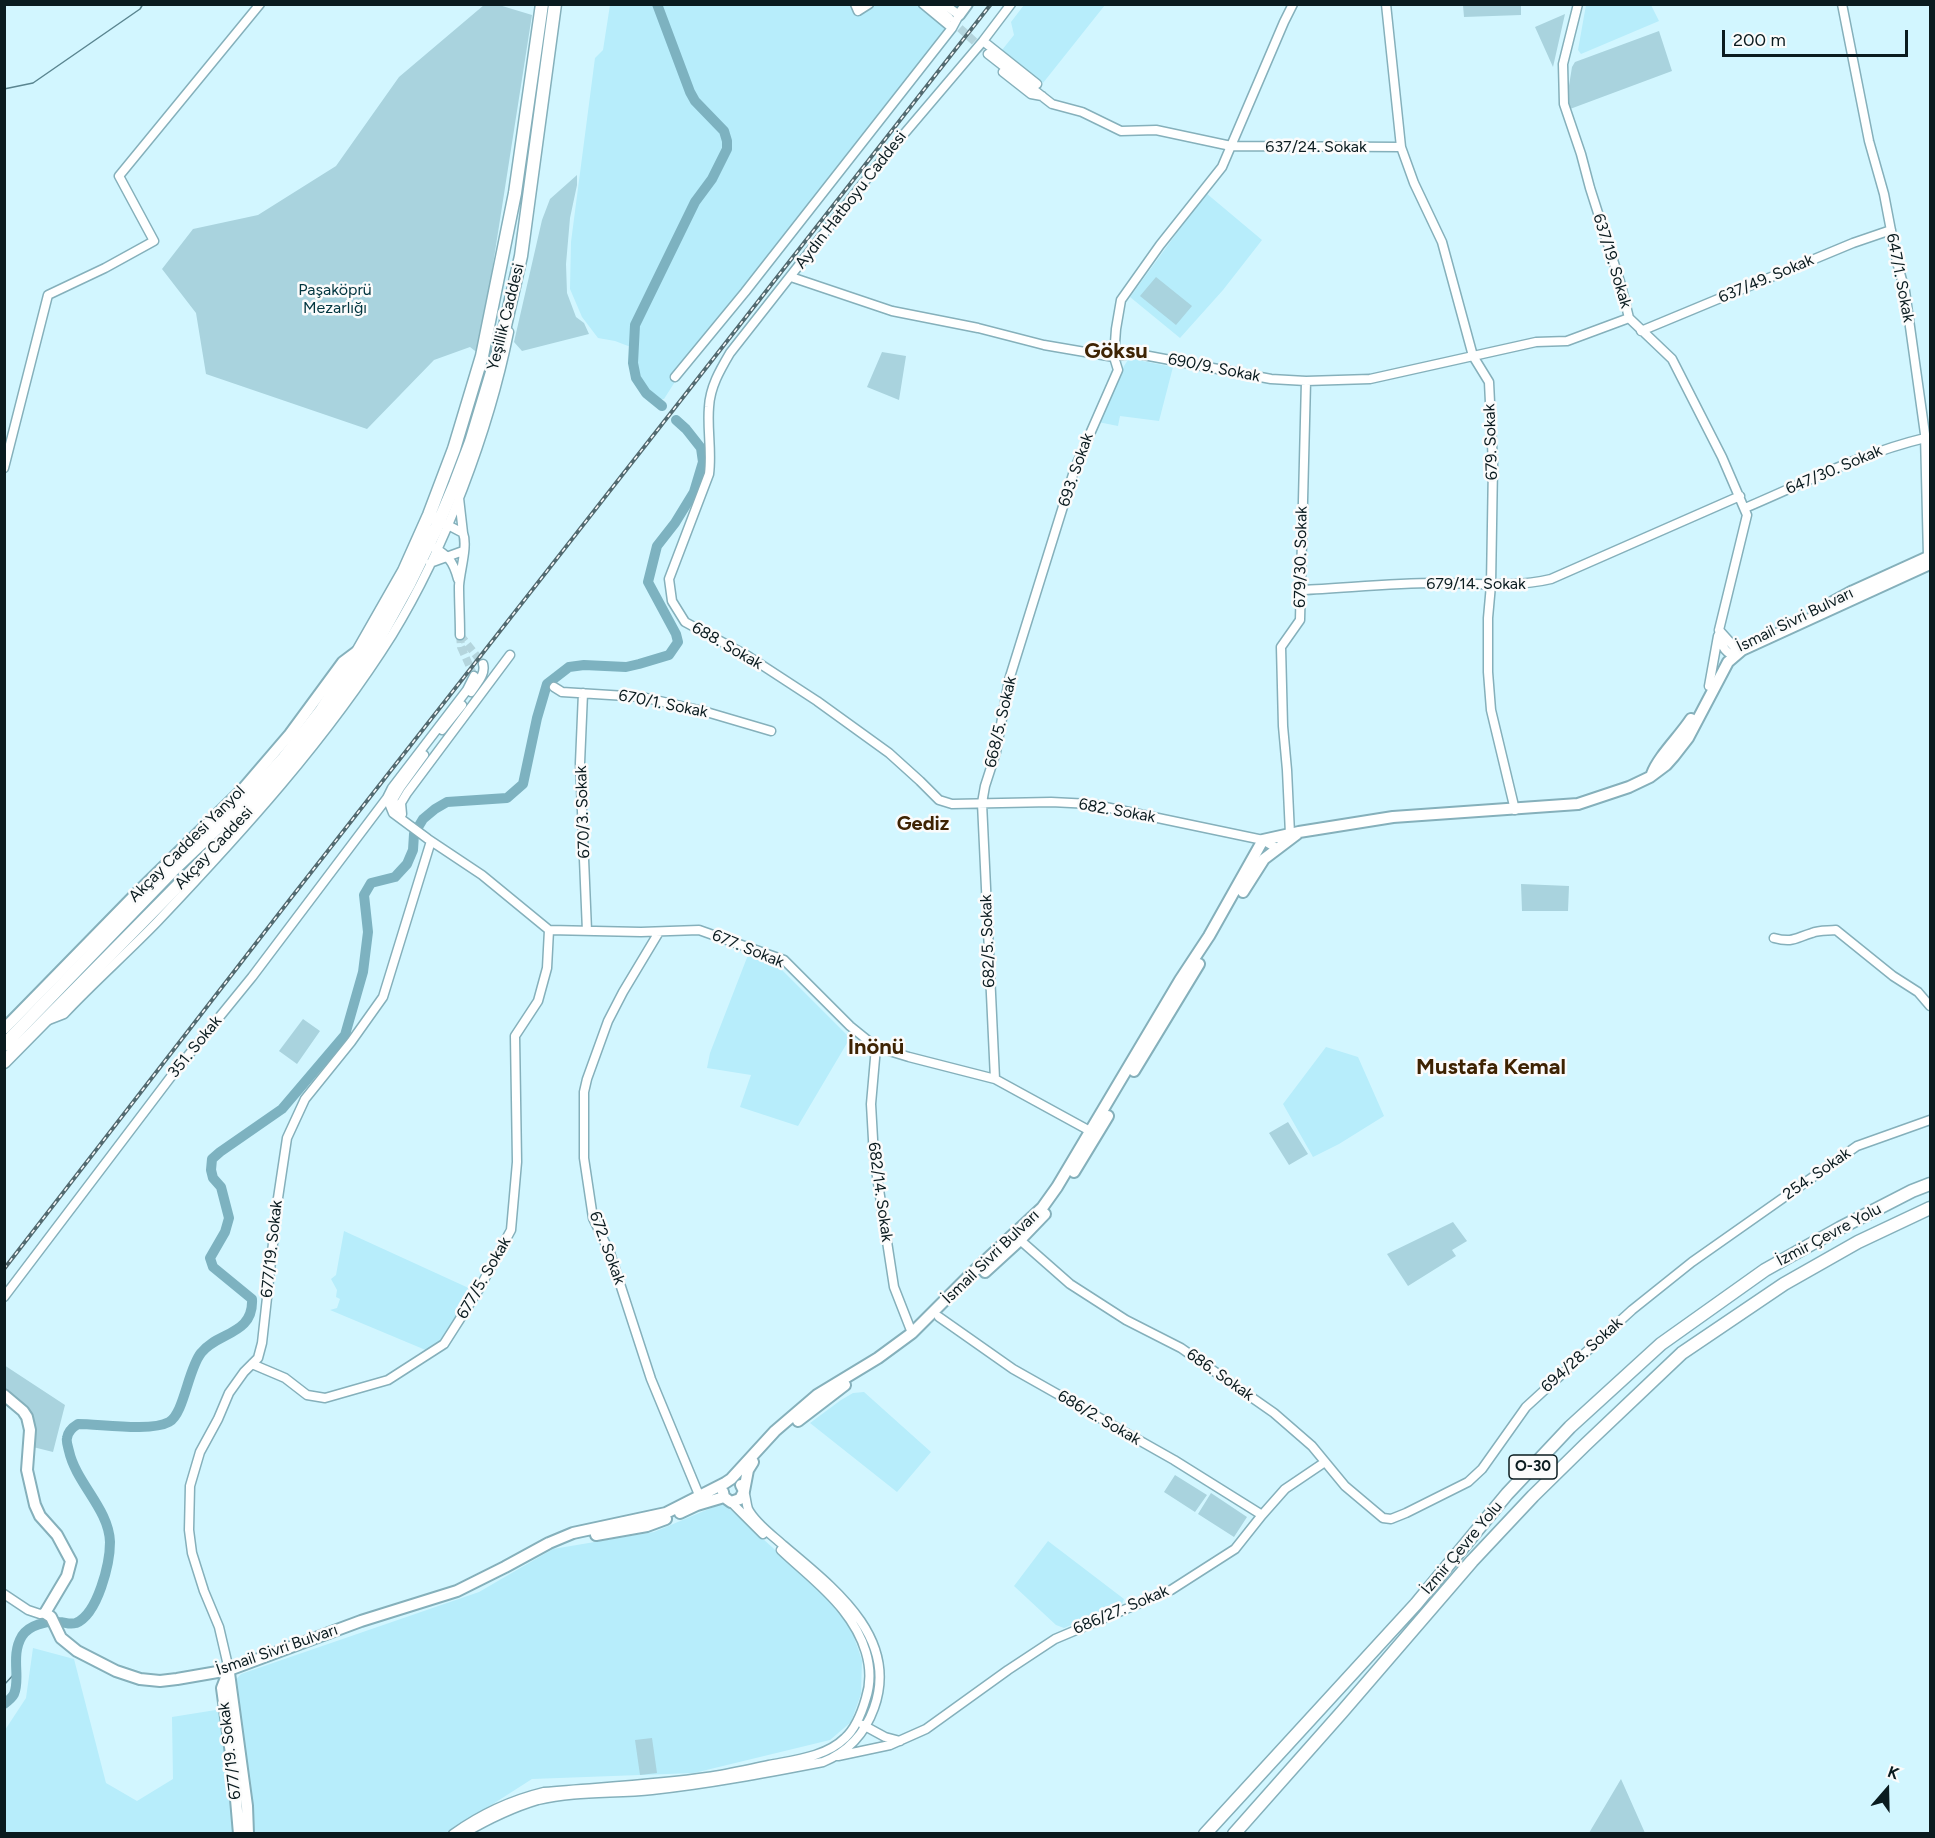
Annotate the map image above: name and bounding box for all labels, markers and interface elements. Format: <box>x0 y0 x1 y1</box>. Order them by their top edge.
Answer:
scale bar <box>1725 18 1911 56</box>
text: 200 m <box>1733 29 1786 51</box>
street label: Aydın Hatboyu Caddesi <box>791 127 911 273</box>
street label: 637/24. Sokak <box>1265 137 1367 157</box>
street label: 637/19. Sokak <box>1588 211 1636 311</box>
street label: 647/1. Sokak <box>1882 232 1918 324</box>
street label: 637/49. Sokak <box>1716 250 1816 308</box>
street label: Yeşillik Caddesi <box>483 262 529 372</box>
park label: Paşaköprü Mezarlığı <box>298 280 372 318</box>
district label: Göksu <box>1084 339 1148 365</box>
street label: 690/9. Sokak <box>1166 350 1262 386</box>
street label: 679. Sokak <box>1480 403 1502 481</box>
street label: 693. Sokak <box>1054 431 1098 509</box>
street label: 647/30. Sokak <box>1783 441 1885 499</box>
street label: 679/30. Sokak <box>1291 506 1311 608</box>
street label: 679/14. Sokak <box>1426 574 1526 594</box>
street label: İsmail Sivri Bulvarı <box>1734 583 1856 657</box>
street label: 688. Sokak <box>688 618 766 674</box>
street label: 668/5. Sokak <box>981 674 1021 770</box>
street label: 670/1. Sokak <box>617 686 709 722</box>
street label: 670/3. Sokak <box>572 765 594 859</box>
street label: Akçay Caddesi Yanyol <box>125 782 249 906</box>
street label: 682. Sokak <box>1077 795 1157 827</box>
street label: Akçay Caddesi <box>171 803 257 893</box>
district label: Gediz <box>897 812 949 836</box>
street label: 682/5. Sokak <box>977 894 999 988</box>
street label: 677. Sokak <box>709 926 787 972</box>
street label: 351. Sokak <box>164 1012 226 1082</box>
district label: İnönü <box>848 1035 904 1061</box>
district label: Mustafa Kemal <box>1416 1055 1566 1081</box>
street label: 682/14. Sokak <box>864 1141 896 1243</box>
street label: 254. Sokak <box>1780 1144 1854 1204</box>
street label: 677/19. Sokak <box>257 1199 287 1299</box>
street label: İzmir Çevre Yolu <box>1773 1199 1885 1271</box>
street label: İsmail Sivri Bulvarı <box>939 1206 1043 1308</box>
street label: 672. Sokak <box>585 1209 629 1287</box>
street label: 677/5. Sokak <box>453 1234 515 1322</box>
street label: 694/28. Sokak <box>1537 1313 1627 1397</box>
street label: 686. Sokak <box>1183 1345 1257 1405</box>
street label: 686/2. Sokak <box>1054 1386 1144 1450</box>
road number: O-30 <box>1509 1455 1557 1479</box>
street label: İzmir Çevre Yolu <box>1417 1497 1507 1599</box>
street label: 686/27. Sokak <box>1070 1581 1172 1639</box>
street label: İsmail Sivri Bulvarı <box>214 1620 340 1680</box>
street label: 677/19. Sokak <box>214 1701 246 1801</box>
north arrow <box>1857 1760 1917 1820</box>
text: K <box>1885 1762 1902 1783</box>

